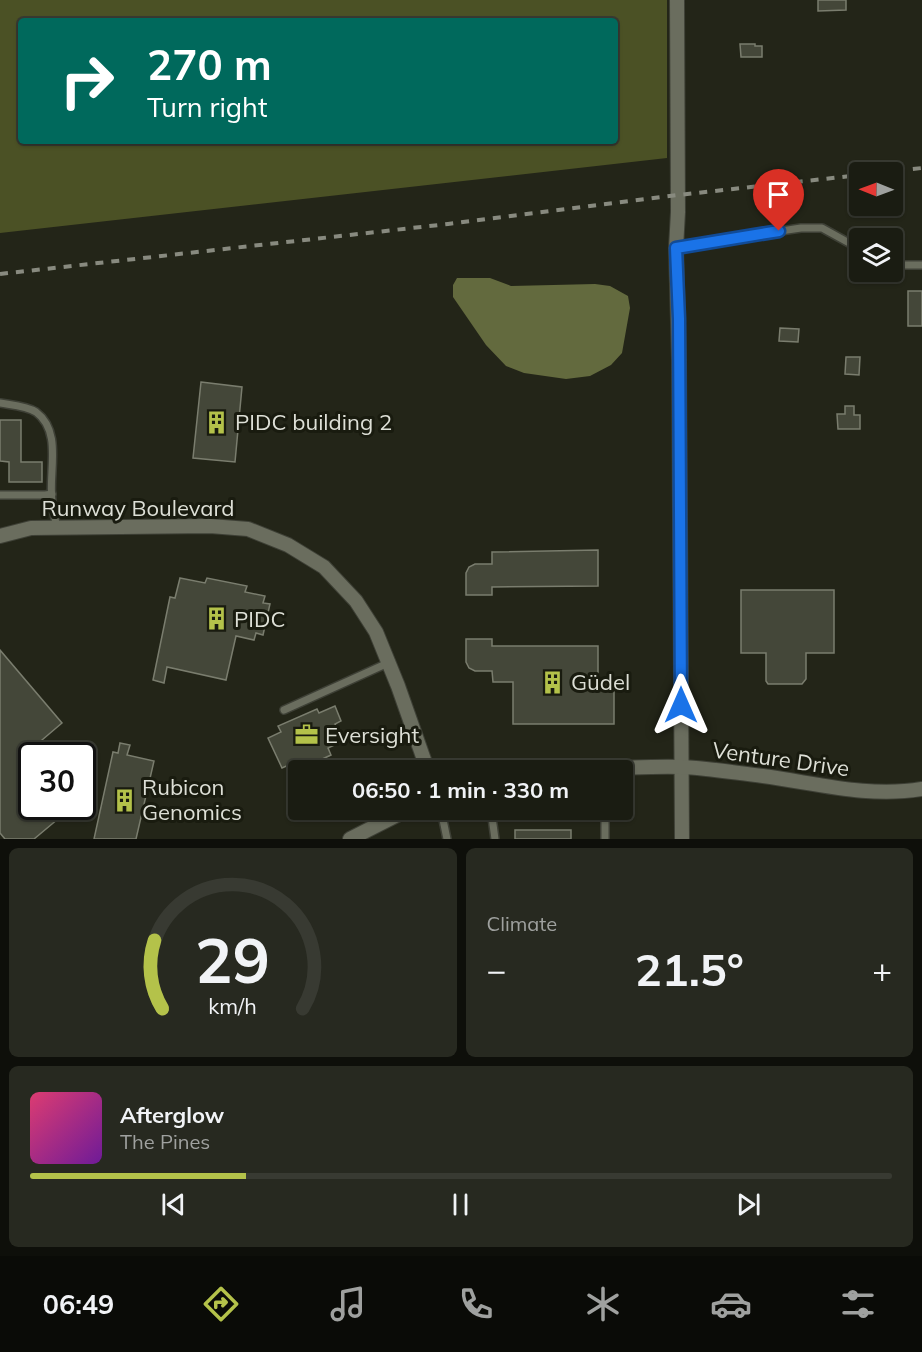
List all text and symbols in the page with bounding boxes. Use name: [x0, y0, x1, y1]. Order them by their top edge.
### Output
text: 270 m: [147, 38, 272, 91]
icon: right: [48, 42, 126, 120]
text: Turn right: [147, 90, 267, 124]
north arrow: [849, 162, 903, 216]
map controls: [849, 162, 903, 282]
pin: [753, 169, 804, 231]
icon: arrive: [762, 178, 795, 211]
button: layers: [849, 228, 903, 282]
place label: PIDC building 2: [235, 408, 392, 436]
building icon: PIDC building 2: [204, 409, 230, 435]
street label: Runway Boulevard: [41, 494, 235, 522]
place label: PIDC: [234, 605, 286, 633]
building icon: PIDC: [203, 606, 229, 632]
place label: Güdel: [571, 668, 630, 696]
building icon: Güdel: [540, 669, 566, 695]
position arrow: [649, 673, 713, 737]
place label: Eversight: [325, 721, 419, 749]
office icon: Eversight: [294, 722, 320, 748]
street label: Venture Drive: [711, 736, 851, 782]
speed limit sign: 30: [18, 742, 96, 820]
place label: Rubicon Genomics: [142, 773, 242, 826]
text: 06:50 · 1 min · 330 m: [352, 776, 569, 804]
building icon: Rubicon Genomics: [111, 787, 137, 813]
text: Climate: [487, 911, 557, 936]
text: 29: [195, 920, 270, 999]
text: 21.5°: [635, 941, 744, 997]
text: −: [487, 949, 506, 990]
text: +: [872, 949, 892, 990]
text: km/h: [208, 993, 257, 1020]
text: Afterglow: [120, 1101, 224, 1129]
text: The Pines: [120, 1129, 210, 1154]
icon: previous: [157, 1188, 190, 1221]
icon: pause: [444, 1188, 477, 1221]
icon: next: [732, 1188, 765, 1221]
icon: directions: [200, 1283, 242, 1325]
icon: music: [327, 1283, 369, 1325]
icon: phone: [455, 1283, 497, 1325]
icon: climate: [582, 1283, 624, 1325]
icon: car: [710, 1283, 752, 1325]
icon: filters: [837, 1283, 879, 1325]
text: 06:49: [43, 1287, 114, 1321]

